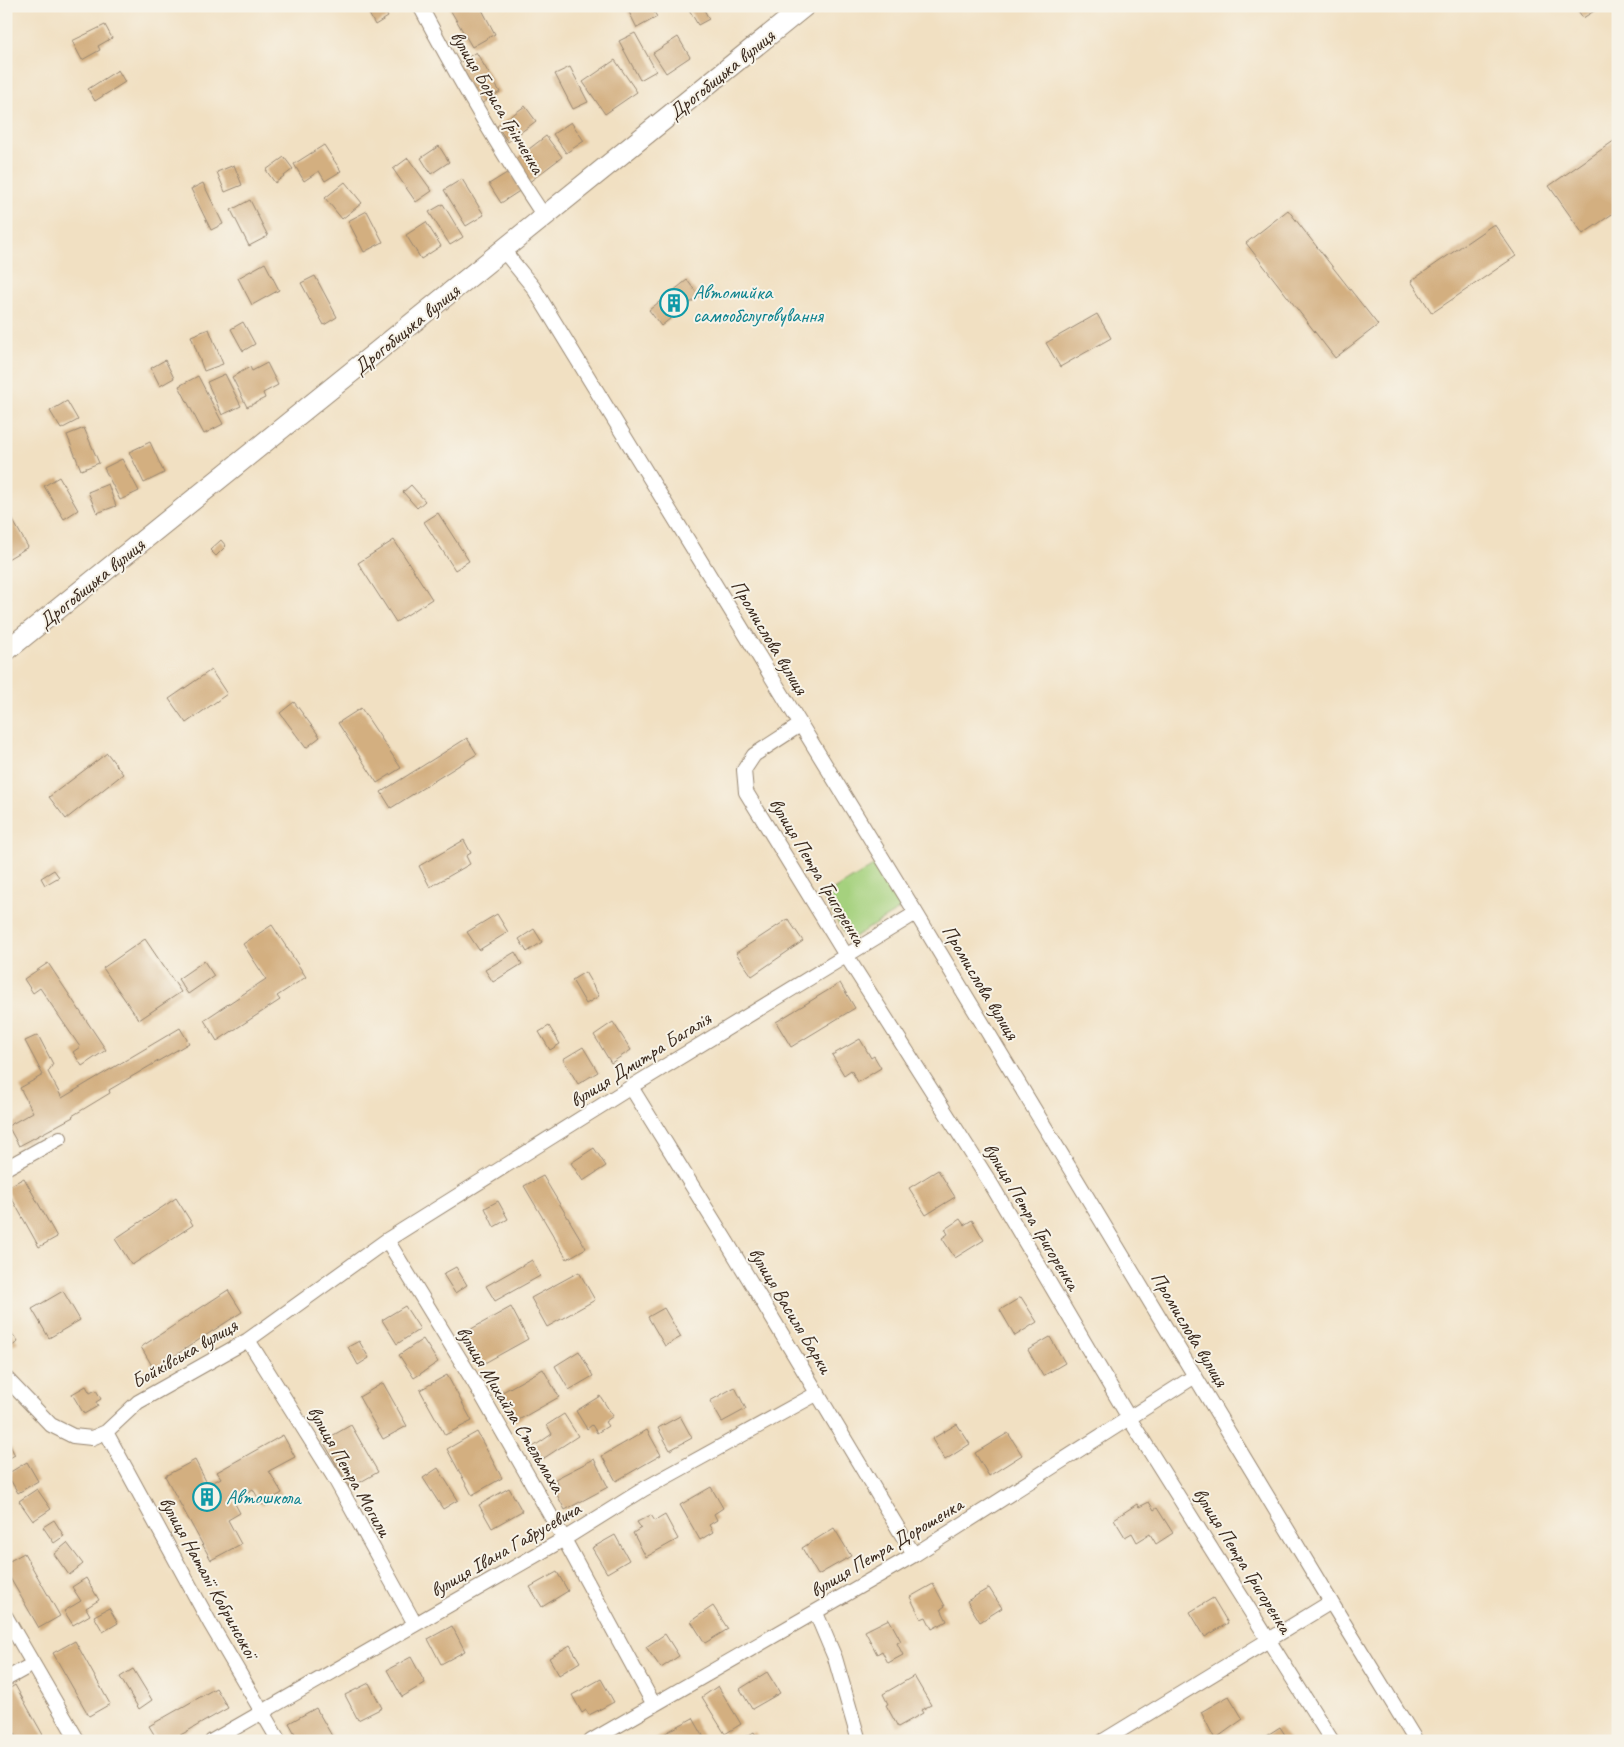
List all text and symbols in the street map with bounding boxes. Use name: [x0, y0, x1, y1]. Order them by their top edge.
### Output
street label: Дрогобицька вулиця: [663, 23, 780, 125]
street label: вулиця Бориса Грінченка: [445, 26, 551, 180]
street label: Дрогобицька вулиця: [348, 278, 465, 380]
place label: Автомийка самообслуговування: [693, 280, 824, 328]
building icon: Автомийка самообслуговування: [659, 288, 689, 318]
street label: Дрогобицька вулиця: [33, 532, 150, 634]
street label: Промислова вулиця: [725, 575, 814, 700]
street label: вулиця Петра Григоренка: [764, 793, 872, 951]
street label: Промислова вулиця: [936, 920, 1025, 1045]
street label: вулиця Дмитра Багалія: [565, 1006, 716, 1113]
street label: вулиця Петра Григоренка: [978, 1138, 1086, 1296]
street label: вулиця Василя Барки: [743, 1243, 839, 1379]
street label: Промислова вулиця: [1145, 1267, 1234, 1392]
street label: Бойківська вулиця: [127, 1313, 242, 1394]
street label: вулиця Михайла Стельмаха: [451, 1321, 571, 1498]
street label: вулиця Петра Могили: [302, 1401, 398, 1542]
building icon: Автошкола: [192, 1482, 222, 1512]
street label: вулиця Петра Григоренка: [1188, 1483, 1299, 1639]
place label: Автошкола: [226, 1485, 302, 1510]
street label: вулиця Петра Дорошенка: [805, 1491, 969, 1603]
street label: вулиця Наталії Кобринської: [154, 1492, 265, 1666]
street label: вулиця Івана Габрусевича: [425, 1496, 586, 1603]

